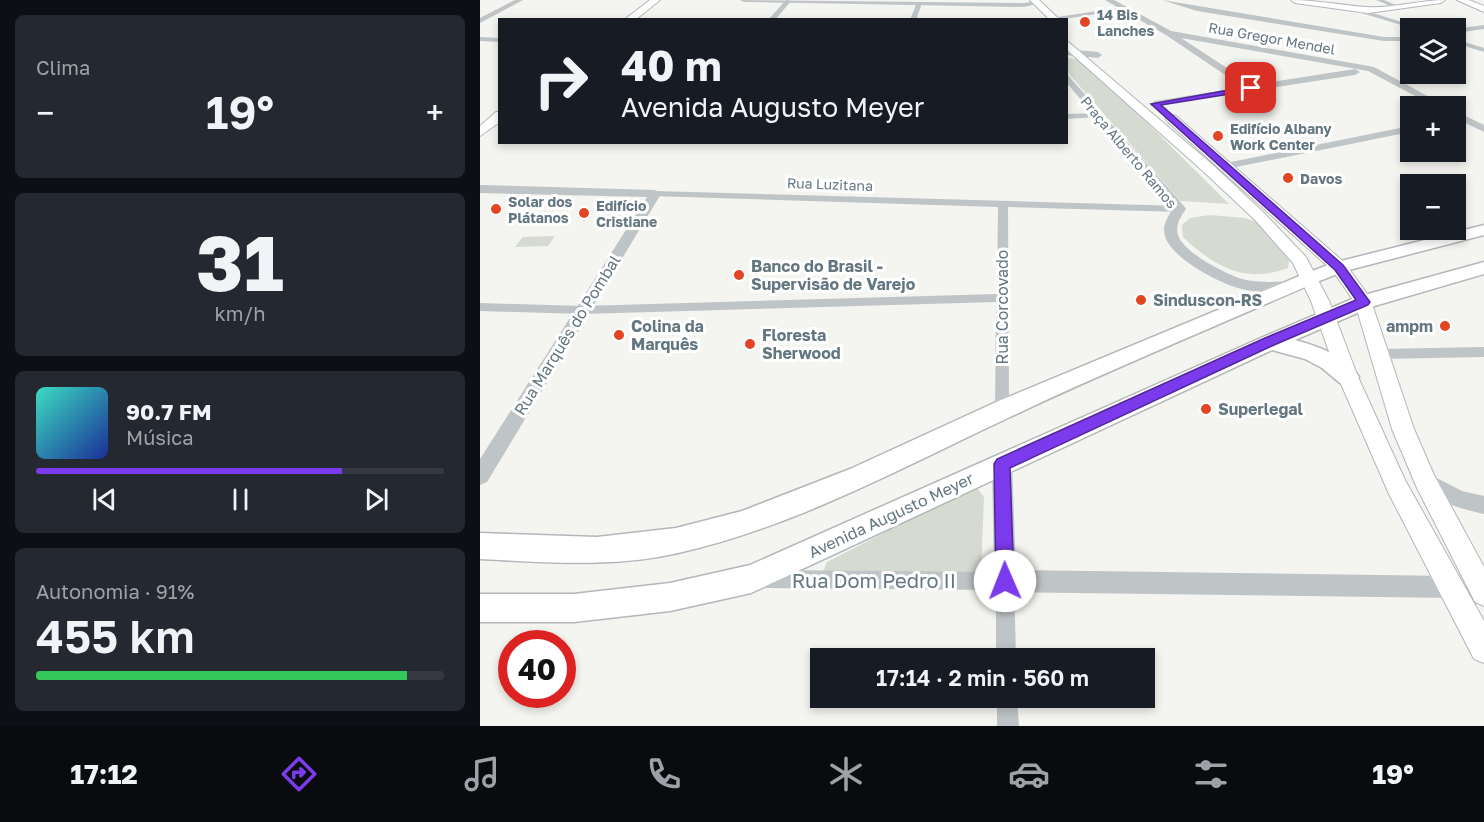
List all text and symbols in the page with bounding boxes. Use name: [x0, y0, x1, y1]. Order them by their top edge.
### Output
place label: 14 Bis Lanches: [1097, 6, 1154, 39]
marker: 14 Bis Lanches: [1078, 15, 1092, 29]
street label: Rua Gregor Mendel: [1207, 18, 1337, 58]
map controls: [1400, 18, 1466, 240]
button: layers: [1400, 18, 1466, 84]
text: 40 m: [621, 40, 722, 90]
icon: right: [522, 42, 600, 120]
text: Clima: [36, 55, 90, 79]
pin: [1225, 62, 1276, 113]
icon: arrive: [1234, 71, 1267, 104]
text: 19°: [206, 85, 274, 139]
text: Avenida Augusto Meyer: [621, 91, 924, 123]
text: −: [36, 93, 54, 132]
text: +: [426, 93, 444, 132]
street label: Praça Alberto Ramos: [1077, 93, 1181, 211]
button: +: [1400, 96, 1466, 162]
place label: Edifício Albany Work Center: [1230, 120, 1332, 153]
marker: Edifício Albany Work Center: [1211, 129, 1225, 143]
place label: Davos: [1300, 170, 1342, 187]
marker: Davos: [1281, 171, 1295, 185]
street label: Rua Luzitana: [787, 174, 873, 194]
button: −: [1400, 174, 1466, 240]
place label: Solar dos Plátanos: [508, 193, 573, 226]
place label: Edifício Cristiane: [596, 197, 657, 230]
marker: Solar dos Plátanos: [489, 202, 503, 216]
marker: Edifício Cristiane: [577, 206, 591, 220]
text: 31: [196, 215, 284, 308]
street label: Rua Corcovado: [992, 250, 1012, 364]
street label: Rua Marquês do Pombal: [510, 251, 624, 419]
place label: Banco do Brasil - Supervisão de Varejo: [751, 256, 916, 294]
marker: Banco do Brasil - Supervisão de Varejo: [732, 268, 746, 282]
place label: Sinduscon-RS: [1153, 290, 1263, 310]
marker: Sinduscon-RS: [1134, 293, 1148, 307]
text: km/h: [215, 301, 265, 325]
place label: Colina da Marquês: [631, 316, 704, 354]
place label: ampm: [1386, 316, 1433, 336]
marker: ampm: [1438, 319, 1452, 333]
place label: Floresta Sherwood: [762, 325, 841, 363]
marker: Colina da Marquês: [612, 328, 626, 342]
marker: Floresta Sherwood: [743, 337, 757, 351]
text: 90.7 FM: [126, 398, 211, 425]
place label: Superlegal: [1218, 399, 1304, 419]
marker: Superlegal: [1199, 402, 1213, 416]
text: Música: [126, 425, 193, 449]
street label: Avenida Augusto Meyer: [805, 468, 977, 562]
icon: previous: [88, 483, 121, 516]
icon: pause: [224, 483, 257, 516]
icon: next: [360, 483, 393, 516]
position arrow: [973, 549, 1037, 613]
street label: Rua Dom Pedro II: [792, 568, 956, 592]
text: Autonomia · 91%: [36, 579, 194, 603]
text: 455 km: [36, 609, 195, 663]
speed limit sign: 40: [498, 630, 576, 708]
text: 17:14 · 2 min · 560 m: [876, 664, 1089, 691]
icon: directions: [278, 753, 320, 795]
icon: music: [461, 753, 503, 795]
icon: phone: [643, 753, 685, 795]
icon: climate: [825, 753, 867, 795]
icon: car: [1008, 753, 1050, 795]
icon: filters: [1190, 753, 1232, 795]
text: 17:12: [70, 758, 138, 790]
text: 19°: [1372, 758, 1414, 790]

